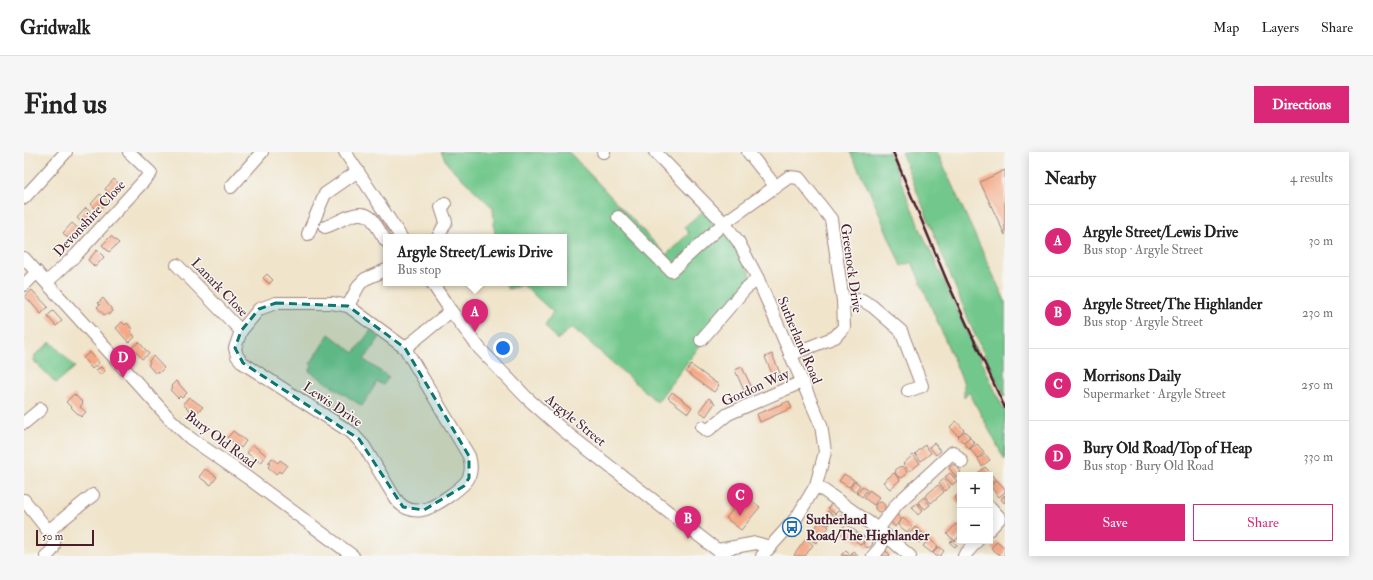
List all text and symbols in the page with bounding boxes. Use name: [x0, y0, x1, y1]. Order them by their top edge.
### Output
text: Gridwalk: [20, 16, 91, 40]
text: Map: [1213, 19, 1239, 36]
text: Layers: [1261, 19, 1299, 36]
text: Share: [1321, 19, 1353, 36]
button: Directions: [1254, 86, 1349, 123]
text: Find us: [24, 87, 107, 122]
text: Nearby: [1045, 168, 1096, 189]
text: 4 results: [1290, 170, 1333, 186]
street label: Devonshire Close: [50, 177, 129, 260]
street label: Greenock Drive: [837, 222, 866, 314]
text: Argyle Street/Lewis Drive: [1083, 223, 1238, 242]
text: A: [1054, 233, 1062, 249]
text: 30 m: [1309, 233, 1333, 249]
popup: [383, 234, 567, 286]
text: Bus stop · Argyle Street: [1083, 242, 1203, 258]
text: Argyle Street/Lewis Drive: [397, 243, 553, 262]
street label: Lanark Close: [188, 255, 252, 320]
text: Bus stop: [397, 262, 441, 278]
street label: Sutherland Road: [773, 294, 826, 387]
text: Argyle Street/The Highlander: [1083, 295, 1262, 314]
pin: A: [462, 299, 488, 332]
text: B: [1054, 305, 1062, 321]
text: 230 m: [1302, 305, 1333, 321]
text: Bus stop · Argyle Street: [1083, 314, 1203, 330]
your location: [493, 338, 513, 358]
pin: D: [110, 345, 136, 378]
street label: Gordon Way: [719, 365, 793, 411]
text: Morrisons Daily: [1083, 367, 1181, 386]
text: C: [1053, 377, 1063, 393]
text: 250 m: [1301, 377, 1333, 393]
street label: Lewis Drive: [300, 378, 366, 431]
text: Supermarket · Argyle Street: [1083, 386, 1226, 402]
street label: Argyle Street: [540, 390, 610, 451]
street label: Bury Old Road: [181, 407, 260, 473]
text: Bury Old Road/Top of Heap: [1083, 439, 1252, 458]
text: D: [1053, 449, 1063, 465]
text: 330 m: [1304, 449, 1333, 465]
text: Bus stop · Bury Old Road: [1083, 458, 1214, 474]
map controls: [957, 472, 993, 544]
button: +: [957, 472, 993, 508]
pin: C: [727, 483, 753, 516]
button: Save: [1045, 504, 1185, 541]
button: Share: [1193, 504, 1333, 541]
pin: B: [675, 506, 701, 539]
button: −: [957, 508, 993, 544]
place label: Sutherland Road/The Highlander: [806, 511, 930, 545]
bus stop icon: Sutherland Road/The Highlander: [781, 516, 803, 538]
scale bar: [36, 528, 94, 547]
text: 50 m: [42, 530, 63, 543]

